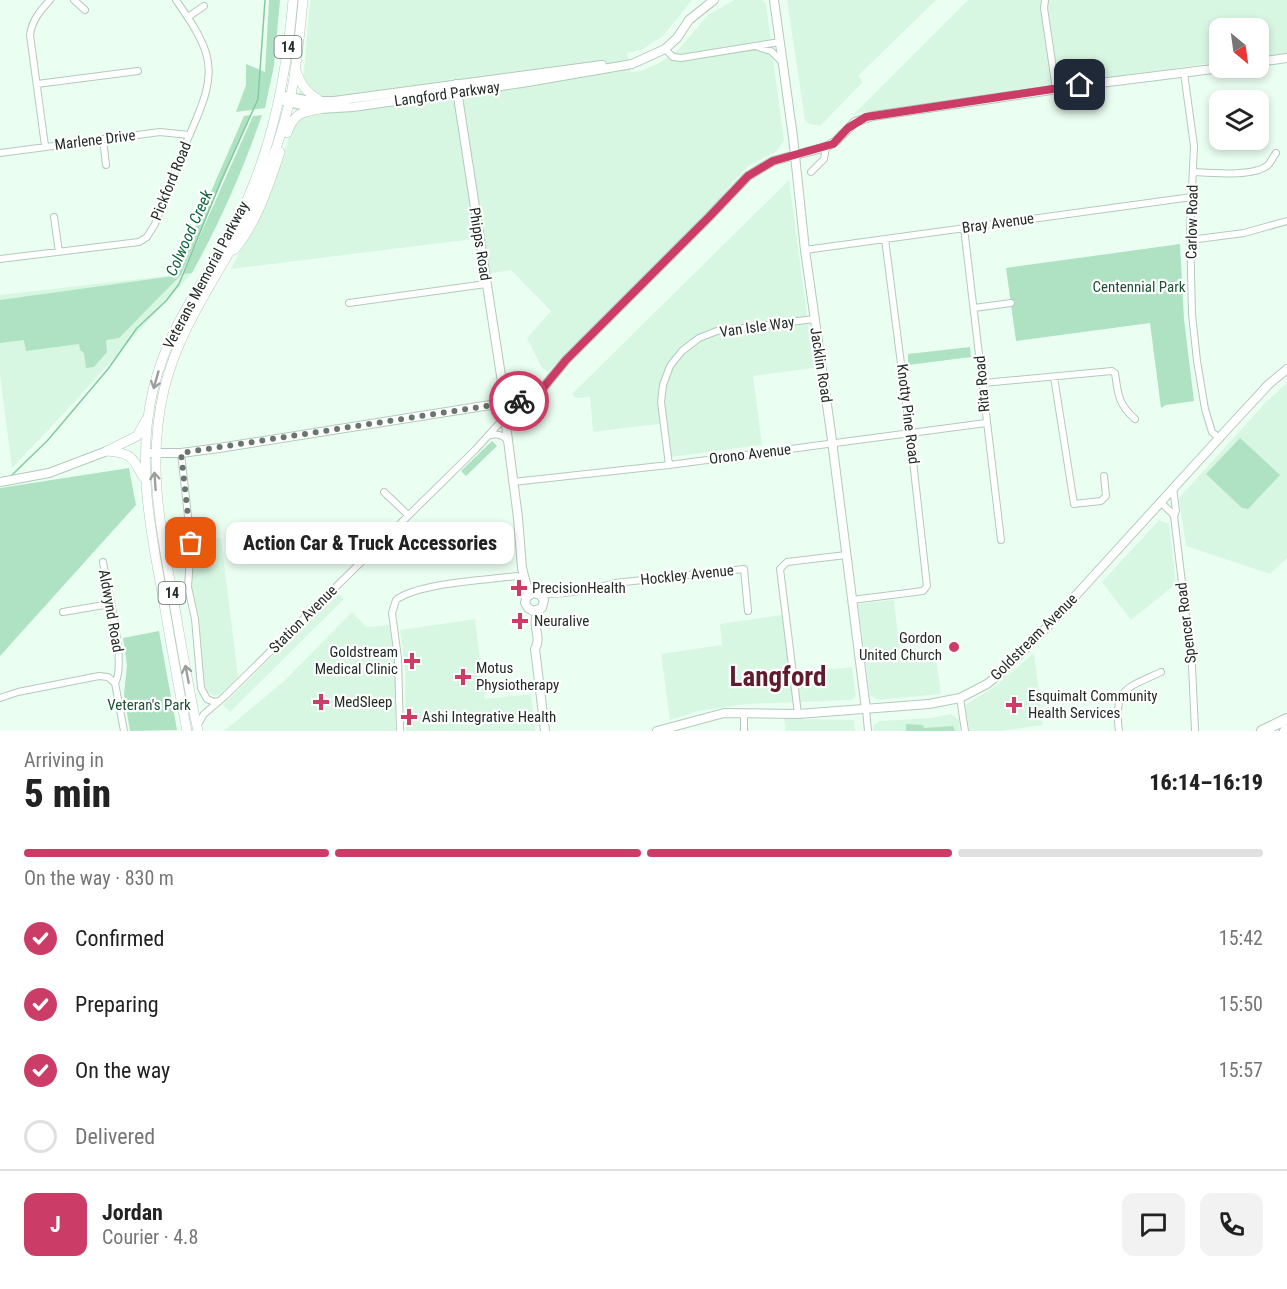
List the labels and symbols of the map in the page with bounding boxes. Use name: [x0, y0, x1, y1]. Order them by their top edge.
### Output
north arrow: [1209, 18, 1269, 78]
road number: 14: [274, 36, 302, 58]
pin: [1054, 59, 1105, 110]
street label: Langford Parkway: [393, 78, 501, 110]
street label: Marlene Drive: [54, 126, 136, 154]
street label: Pickford Road: [147, 139, 195, 223]
street label: Carlow Road: [1182, 185, 1202, 259]
water label: Colwood Creek: [162, 186, 217, 279]
street label: Veterans Memorial Parkway: [159, 198, 253, 352]
street label: Phipps Road: [465, 206, 495, 282]
street label: Bray Avenue: [961, 209, 1035, 237]
park label: Centennial Park: [1092, 278, 1186, 296]
street label: Van Isle Way: [719, 313, 795, 341]
street label: Jacklin Road: [806, 326, 836, 404]
street label: Rita Road: [971, 355, 993, 413]
street label: Knotty Pine Road: [893, 363, 923, 465]
one-way arrow: [150, 370, 161, 389]
courier: [489, 371, 549, 431]
street label: Orono Avenue: [708, 440, 792, 468]
one-way arrow: [150, 472, 161, 492]
pin: [165, 517, 216, 568]
callout: Action Car & Truck Accessories: [227, 522, 515, 564]
street label: Hockley Avenue: [639, 561, 735, 589]
street label: Aldwynd Road: [95, 568, 127, 654]
marker: PrecisionHealth: [510, 579, 528, 597]
place label: PrecisionHealth: [532, 579, 626, 597]
street label: Station Avenue: [265, 581, 341, 657]
street label: Spencer Road: [1172, 581, 1200, 665]
road number: 14: [158, 582, 186, 604]
street label: Goldstream Avenue: [987, 590, 1081, 684]
marker: Neuralive: [511, 612, 529, 630]
place label: Neuralive: [534, 612, 589, 630]
place label: Gordon United Church: [859, 629, 942, 664]
marker: Gordon United Church: [947, 640, 961, 654]
place label: Goldstream Medical Clinic: [315, 643, 398, 678]
marker: Goldstream Medical Clinic: [403, 652, 421, 670]
place label: Motus Physiotherapy: [476, 659, 559, 694]
district label: Langford: [730, 661, 826, 693]
one-way arrow: [181, 664, 192, 684]
marker: Motus Physiotherapy: [454, 668, 472, 686]
place label: Esquimalt Community Health Services: [1028, 687, 1158, 722]
marker: MedSleep: [312, 693, 330, 711]
place label: MedSleep: [334, 693, 392, 711]
park label: Veteran's Park: [107, 696, 191, 714]
marker: Esquimalt Community Health Services: [1005, 696, 1023, 714]
marker: Ashi Integrative Health: [400, 708, 418, 726]
place label: Ashi Integrative Health: [422, 708, 556, 726]

